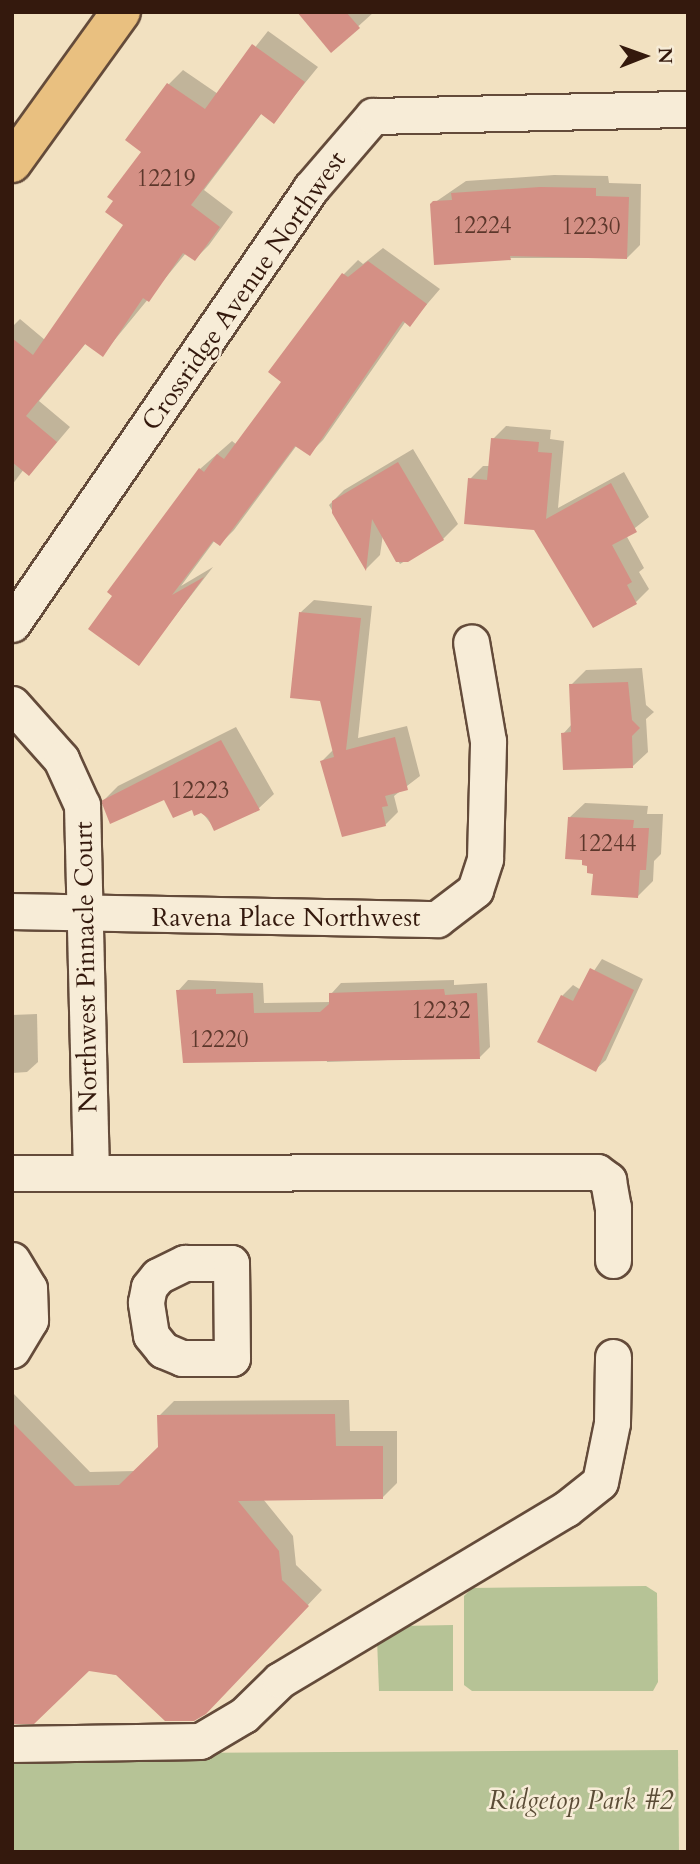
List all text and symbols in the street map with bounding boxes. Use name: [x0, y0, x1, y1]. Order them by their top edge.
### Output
north arrow: [609, 21, 679, 91]
text: N: [652, 47, 678, 64]
street label: Crossridge Avenue Northwest: [135, 145, 353, 437]
house number: 12219: [137, 165, 195, 193]
house number: 12224: [453, 212, 511, 240]
house number: 12230: [562, 213, 620, 241]
house number: 12223: [171, 777, 229, 805]
street label: Northwest Pinnacle Court: [68, 821, 104, 1113]
house number: 12244: [578, 830, 636, 858]
street label: Ravena Place Northwest: [152, 902, 420, 934]
house number: 12232: [412, 997, 470, 1025]
house number: 12220: [190, 1026, 248, 1054]
park label: Ridgetop Park #2: [489, 1785, 673, 1817]

